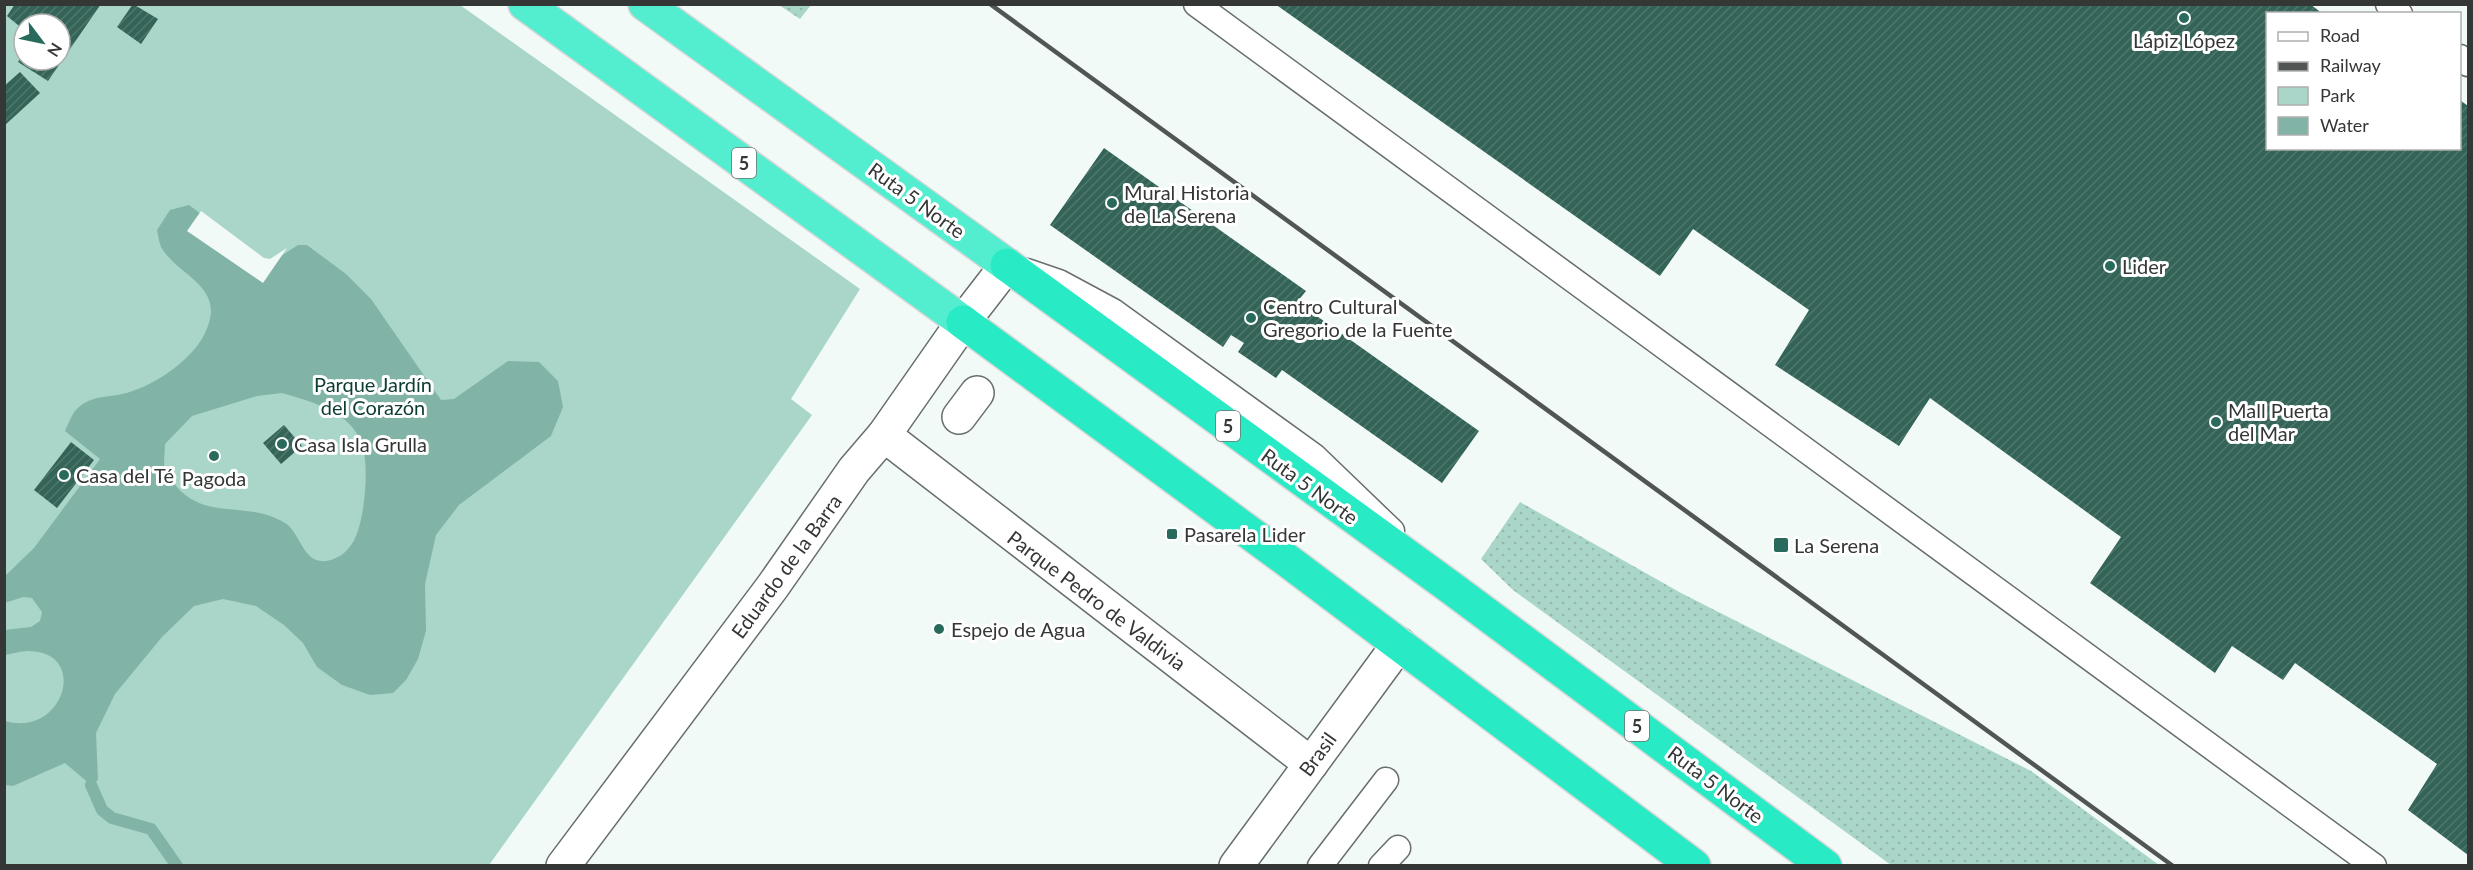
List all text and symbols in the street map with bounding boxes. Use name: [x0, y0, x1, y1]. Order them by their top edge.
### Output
marker: Lápiz López: [2177, 11, 2191, 25]
north arrow: [12, 12, 72, 72]
legend: [2266, 12, 2461, 150]
text: Road: [2320, 24, 2360, 46]
place label: Lápiz López: [2133, 28, 2235, 52]
text: N: [44, 40, 66, 60]
text: Railway: [2320, 54, 2381, 76]
text: Park: [2320, 84, 2356, 106]
text: Water: [2320, 114, 2369, 136]
road number: 5: [732, 148, 756, 178]
street label: Ruta 5 Norte: [864, 157, 970, 243]
place label: Mural Historia de La Serena: [1124, 180, 1250, 227]
marker: Mural Historia de La Serena: [1105, 196, 1119, 210]
place label: Lider: [2122, 254, 2167, 278]
marker: Lider: [2103, 259, 2117, 273]
place label: Centro Cultural Gregorio de la Fuente: [1263, 294, 1453, 341]
marker: Centro Cultural Gregorio de la Fuente: [1244, 311, 1258, 325]
park label: Parque Jardín del Corazón: [314, 372, 432, 419]
place label: Mall Puerta del Mar: [2228, 398, 2329, 445]
road number: 5: [1216, 411, 1240, 441]
marker: Mall Puerta del Mar: [2209, 415, 2223, 429]
place label: Casa Isla Grulla: [294, 432, 427, 456]
marker: Casa Isla Grulla: [275, 437, 289, 451]
street label: Ruta 5 Norte: [1257, 443, 1363, 529]
marker: Pagoda: [207, 449, 221, 463]
place label: Casa del Té: [76, 463, 174, 487]
place label: Pagoda: [182, 466, 246, 490]
marker: Casa del Té: [57, 468, 71, 482]
street label: Eduardo de la Barra: [726, 489, 846, 643]
place label: Pasarela Lider: [1184, 522, 1306, 546]
street label: Parque Pedro de Valdivia: [1003, 525, 1191, 675]
marker: Pasarela Lider: [1165, 527, 1179, 541]
place label: La Serena: [1794, 533, 1879, 557]
marker: La Serena: [1772, 536, 1790, 554]
place label: Espejo de Agua: [951, 617, 1085, 641]
marker: Espejo de Agua: [932, 622, 946, 636]
road number: 5: [1625, 711, 1649, 741]
street label: Brasil: [1293, 728, 1341, 780]
street label: Ruta 5 Norte: [1663, 740, 1769, 828]

